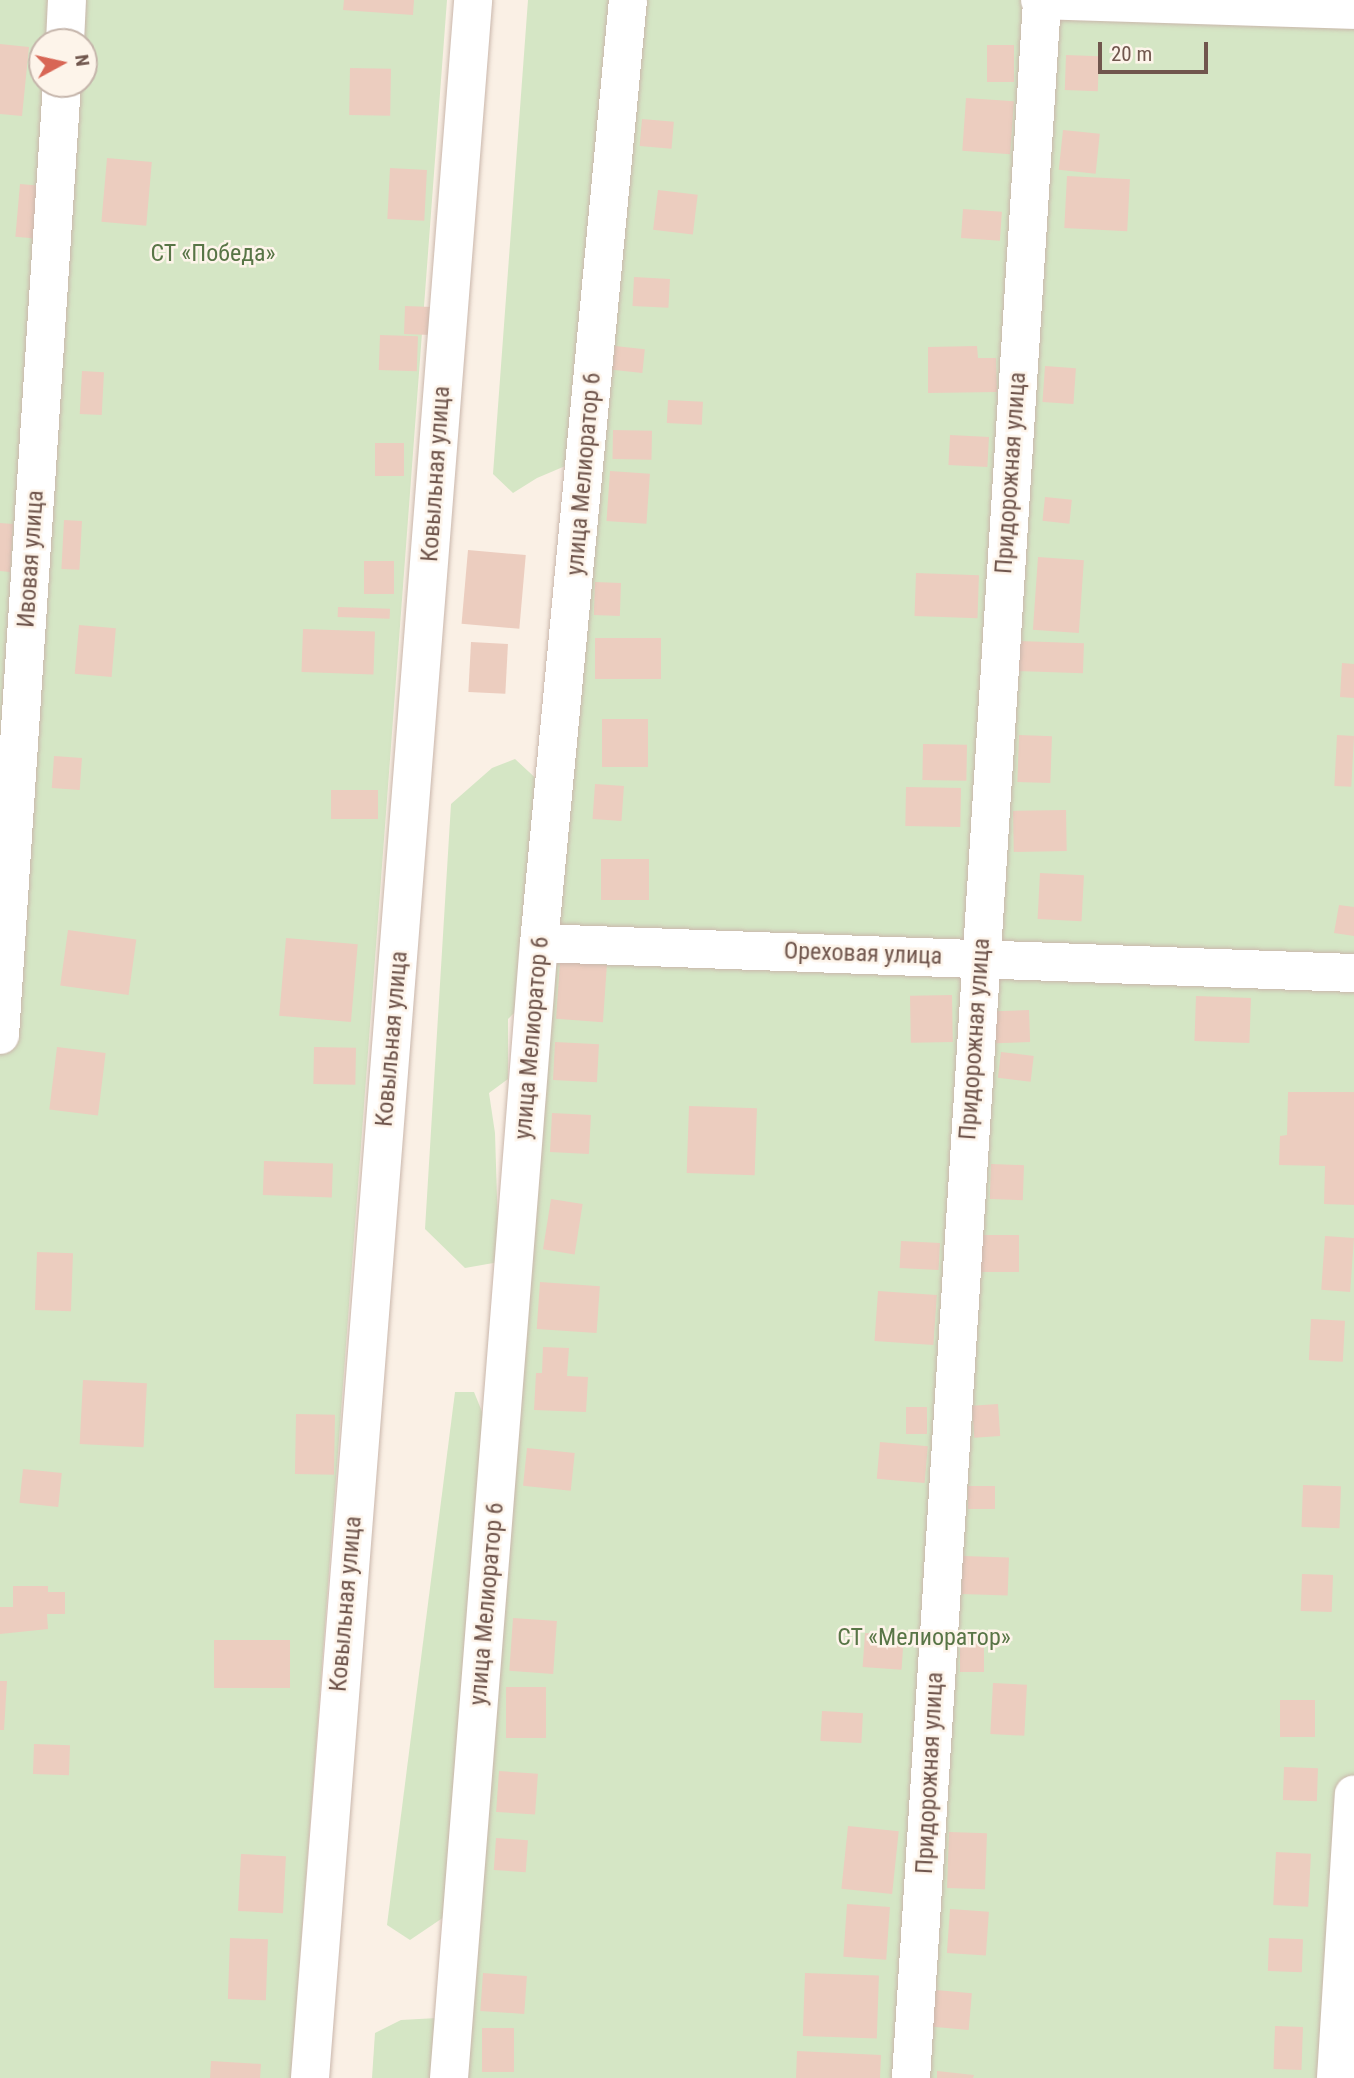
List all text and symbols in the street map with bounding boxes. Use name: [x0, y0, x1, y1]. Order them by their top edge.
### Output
north arrow: [28, 28, 98, 98]
scale bar: [1102, 28, 1212, 72]
text: 20 m: [1111, 42, 1152, 66]
text: N: [70, 53, 95, 68]
park label: СТ «Победа»: [150, 240, 276, 268]
street label: улица Мелиоратор 6: [561, 371, 607, 577]
street label: Придорожная улица: [990, 371, 1032, 575]
street label: Ковыльная улица: [415, 385, 457, 563]
street label: Ивовая улица: [12, 489, 50, 629]
street label: улица Мелиоратор 6: [509, 935, 555, 1141]
street label: Ореховая улица: [783, 937, 943, 971]
street label: Придорожная улица: [954, 937, 996, 1141]
street label: Ковыльная улица: [370, 950, 414, 1128]
street label: улица Мелиоратор 6: [464, 1501, 510, 1707]
street label: Ковыльная улица: [324, 1515, 368, 1693]
park label: СТ «Мелиоратор»: [837, 1624, 1011, 1652]
street label: Придорожная улица: [910, 1671, 950, 1875]

